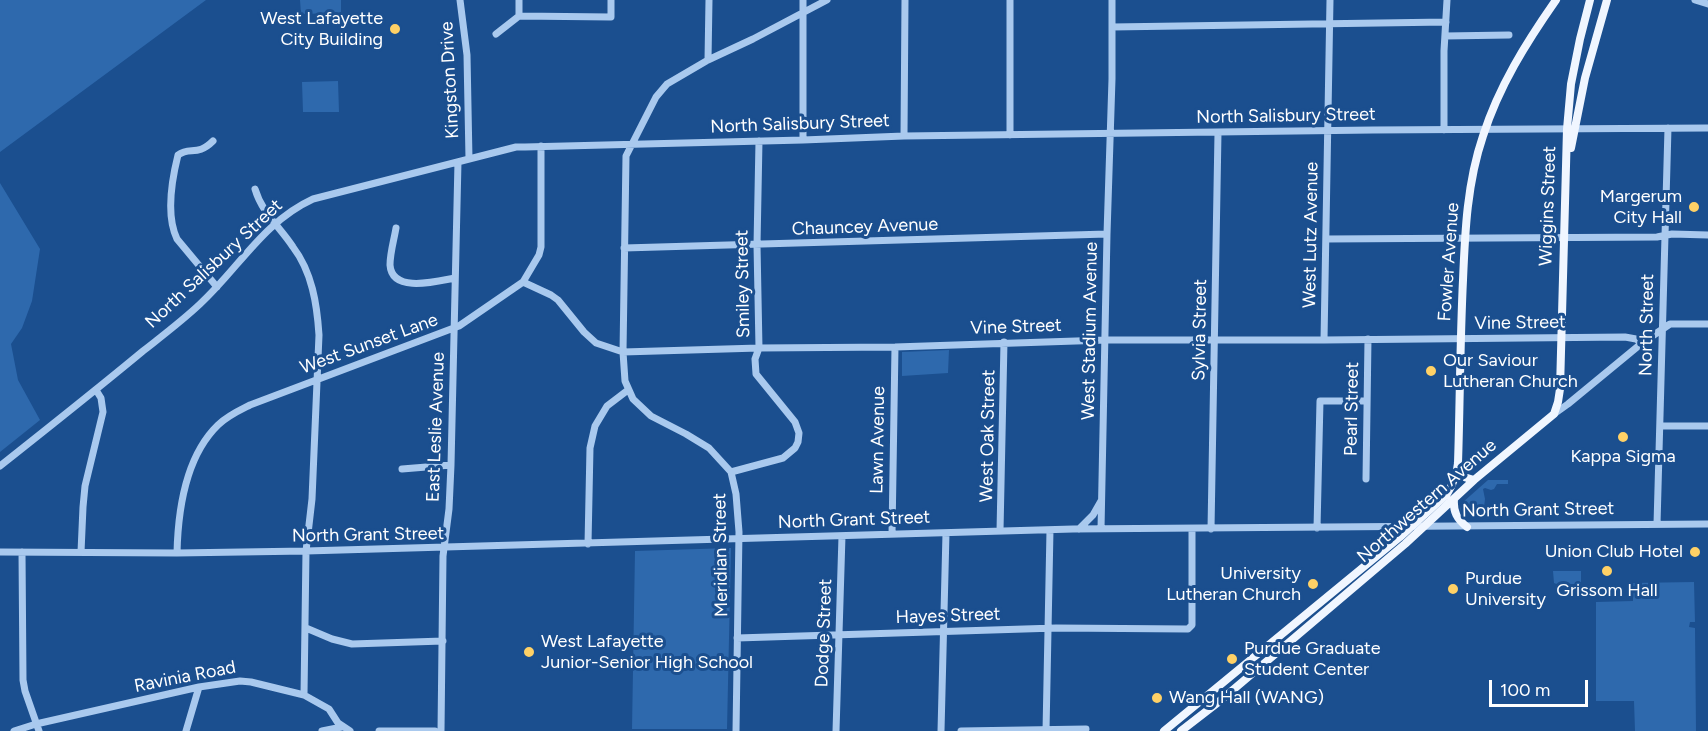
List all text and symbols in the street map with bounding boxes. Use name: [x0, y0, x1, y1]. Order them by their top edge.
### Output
place label: West Lafayette City Building: [260, 8, 383, 50]
street label: Kingston Drive: [436, 21, 464, 139]
marker: West Lafayette City Building: [388, 22, 402, 36]
street label: North Salisbury Street: [1196, 104, 1376, 128]
street label: North Salisbury Street: [710, 110, 890, 138]
street label: Wiggins Street: [1535, 146, 1561, 266]
street label: West Lutz Avenue: [1299, 162, 1323, 308]
place label: Margerum City Hall: [1600, 186, 1682, 228]
street label: North Salisbury Street: [141, 195, 287, 333]
marker: Margerum City Hall: [1687, 200, 1701, 214]
street label: Fowler Avenue: [1434, 202, 1464, 322]
street label: Chauncey Avenue: [791, 214, 939, 240]
street label: Smiley Street: [731, 230, 755, 338]
street label: West Stadium Avenue: [1078, 242, 1102, 420]
street label: North Street: [1635, 274, 1659, 376]
street label: Sylvia Street: [1188, 279, 1212, 381]
street label: West Sunset Lane: [297, 309, 441, 379]
street label: Vine Street: [1474, 311, 1566, 335]
street label: Vine Street: [970, 315, 1062, 339]
place label: Our Saviour Lutheran Church: [1443, 350, 1578, 392]
street label: East Leslie Avenue: [423, 352, 449, 502]
street label: Pearl Street: [1340, 362, 1364, 456]
marker: Our Saviour Lutheran Church: [1424, 364, 1438, 378]
street label: West Oak Street: [976, 369, 1000, 503]
street label: Lawn Avenue: [866, 386, 890, 494]
marker: Kappa Sigma: [1616, 430, 1630, 444]
street label: Northwestern Avenue: [1353, 435, 1501, 567]
place label: Kappa Sigma: [1570, 446, 1676, 468]
street label: Meridian Street: [709, 493, 733, 617]
street label: North Grant Street: [1462, 498, 1614, 522]
street label: North Grant Street: [777, 507, 931, 533]
street label: North Grant Street: [292, 523, 444, 547]
place label: Union Club Hotel: [1545, 541, 1683, 563]
marker: Union Club Hotel: [1688, 545, 1702, 559]
place label: University Lutheran Church: [1166, 563, 1301, 606]
marker: Grissom Hall: [1600, 564, 1614, 578]
place label: Purdue University: [1465, 568, 1546, 610]
marker: University Lutheran Church: [1306, 577, 1320, 591]
street label: Dodge Street: [811, 578, 837, 688]
place label: Grissom Hall: [1556, 580, 1658, 602]
marker: Purdue University: [1446, 582, 1460, 596]
street label: Hayes Street: [895, 603, 1001, 629]
place label: West Lafayette Junior-Senior High School: [541, 631, 753, 674]
place label: Purdue Graduate Student Center: [1244, 638, 1381, 680]
marker: West Lafayette Junior-Senior High School: [522, 645, 536, 659]
marker: Purdue Graduate Student Center: [1225, 652, 1239, 666]
street label: Ravinia Road: [132, 657, 238, 697]
scale bar: [1492, 668, 1591, 706]
text: 100 m: [1500, 679, 1550, 701]
place label: Wang Hall (WANG): [1169, 687, 1324, 709]
marker: Wang Hall (WANG): [1150, 691, 1164, 705]

